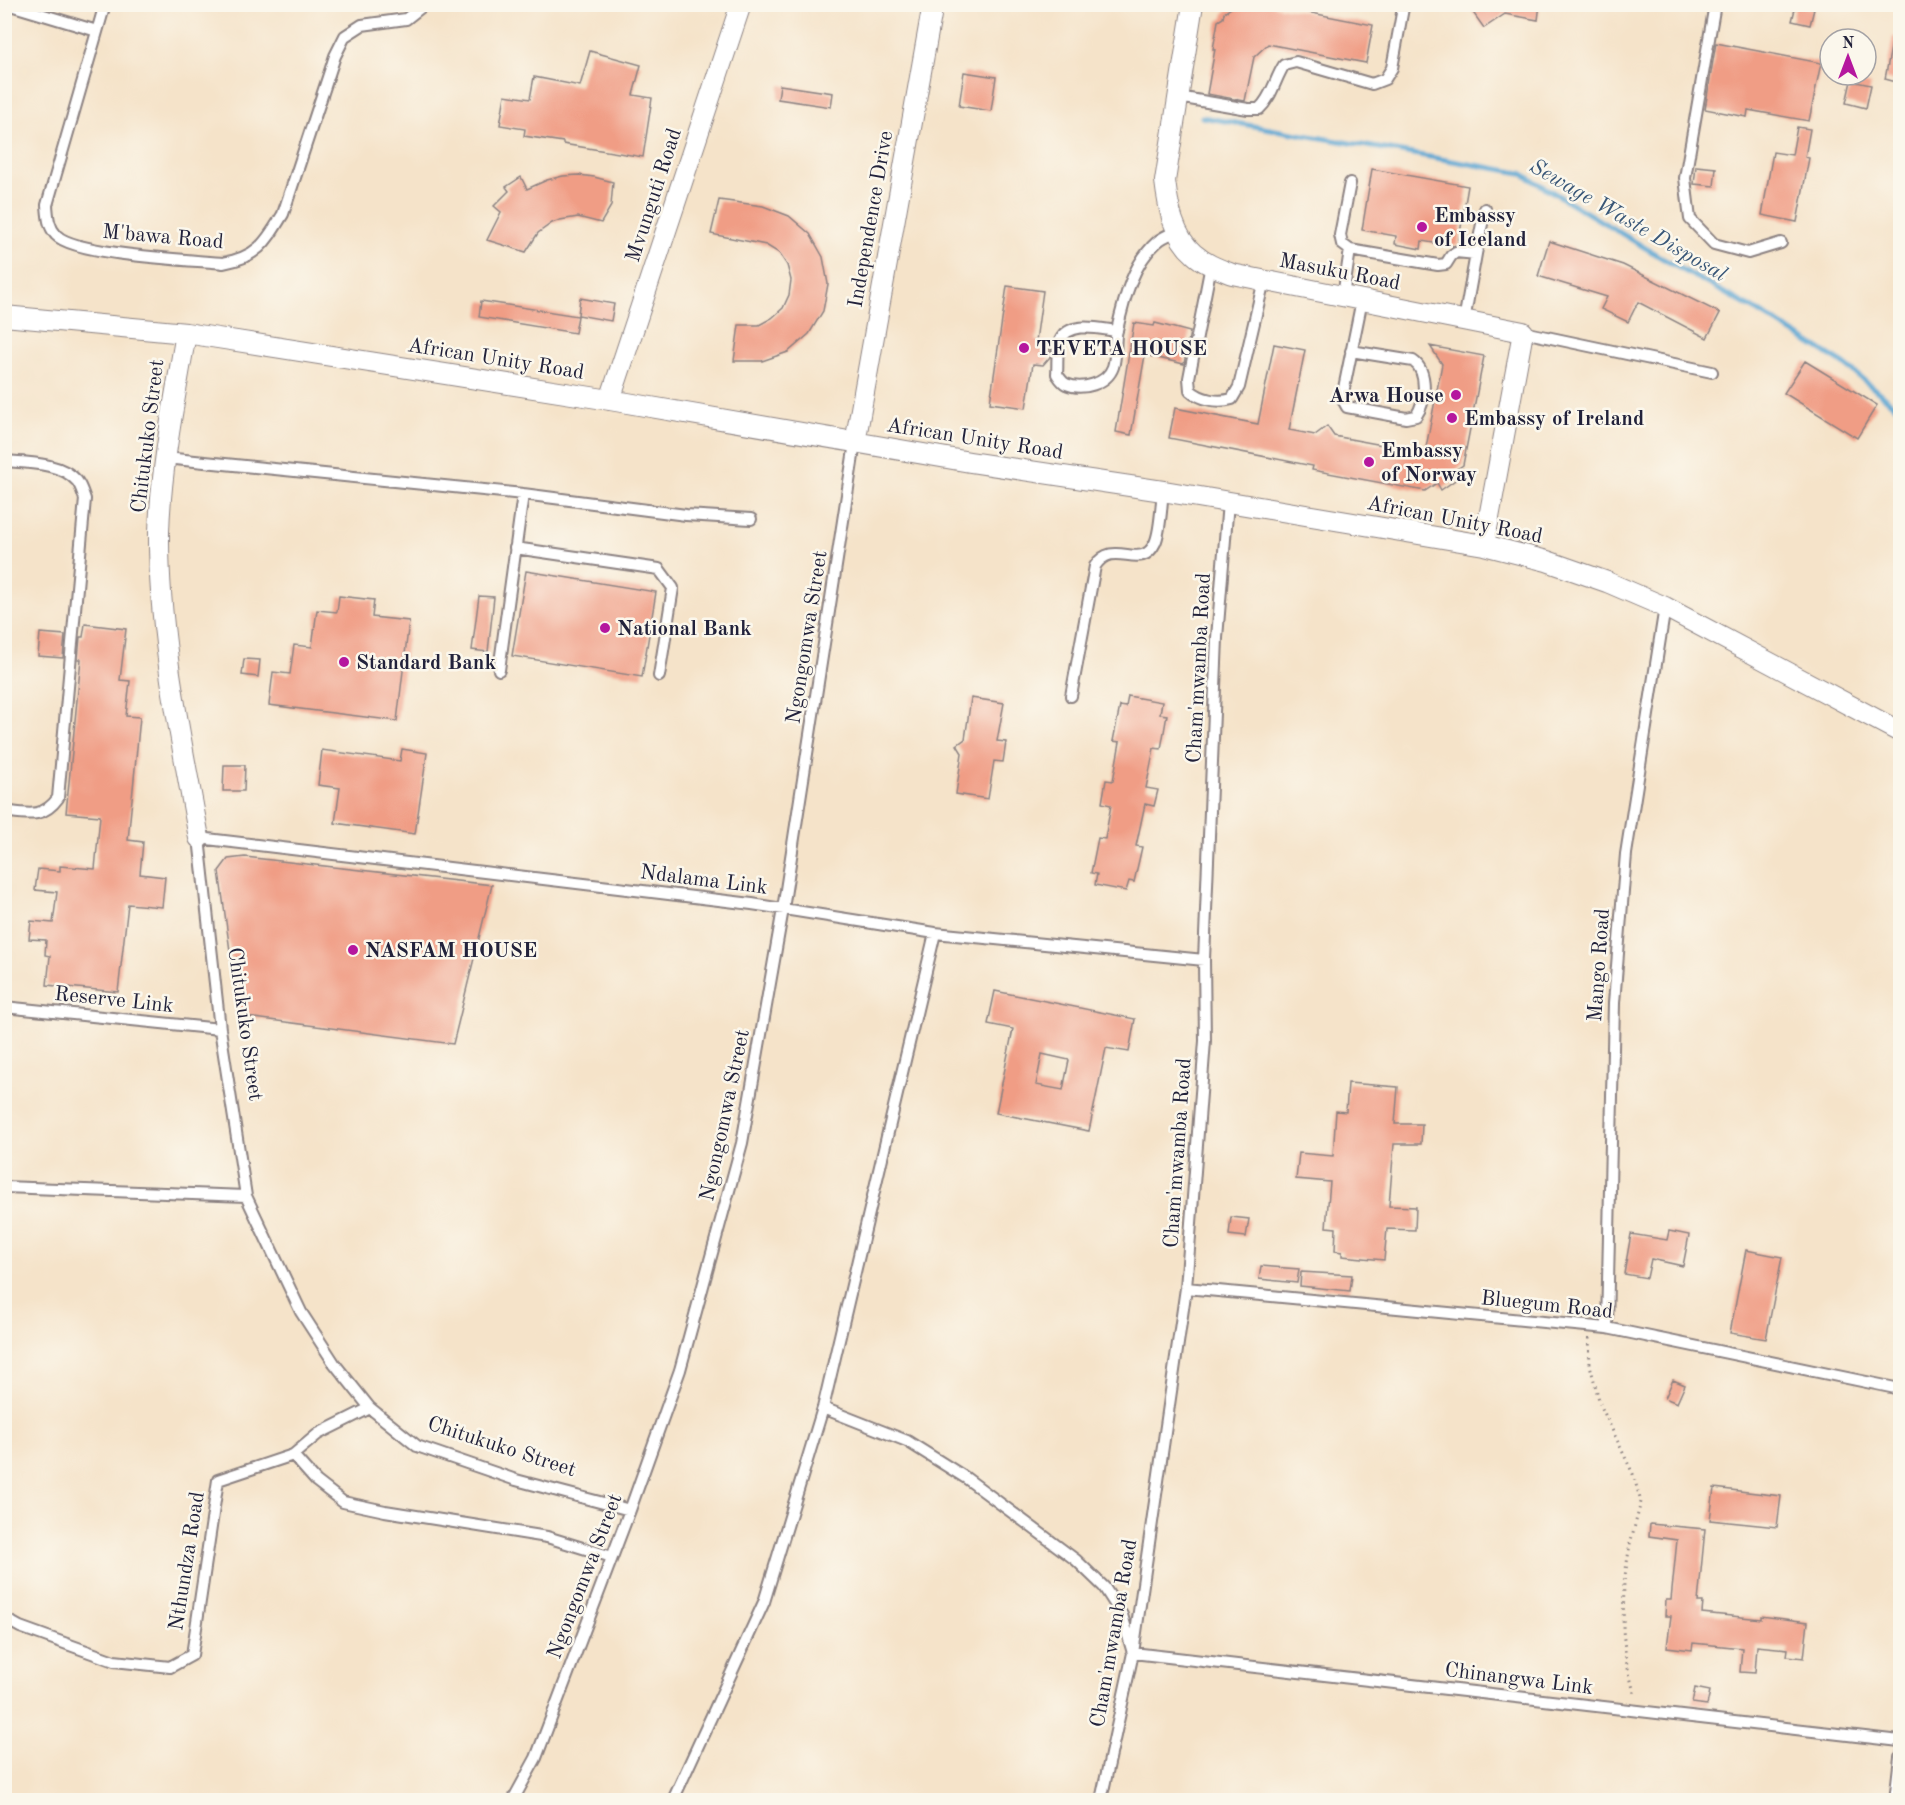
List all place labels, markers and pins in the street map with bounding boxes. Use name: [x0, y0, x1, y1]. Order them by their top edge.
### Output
place label: Embassy of Iceland: [1434, 206, 1527, 251]
marker: Embassy of Iceland: [1415, 220, 1429, 234]
place label: TEVETA HOUSE: [1036, 339, 1207, 360]
marker: TEVETA HOUSE: [1017, 341, 1031, 355]
place label: Arwa House: [1329, 386, 1444, 407]
marker: Arwa House: [1449, 388, 1463, 402]
place label: Embassy of Ireland: [1464, 409, 1644, 430]
marker: Embassy of Ireland: [1445, 411, 1459, 425]
place label: Embassy of Norway: [1381, 441, 1477, 486]
marker: Embassy of Norway: [1362, 455, 1376, 469]
place label: National Bank: [617, 619, 752, 640]
marker: National Bank: [598, 621, 612, 635]
place label: Standard Bank: [356, 653, 497, 674]
marker: Standard Bank: [337, 655, 351, 669]
place label: NASFAM HOUSE: [365, 941, 537, 962]
marker: NASFAM HOUSE: [346, 943, 360, 957]

